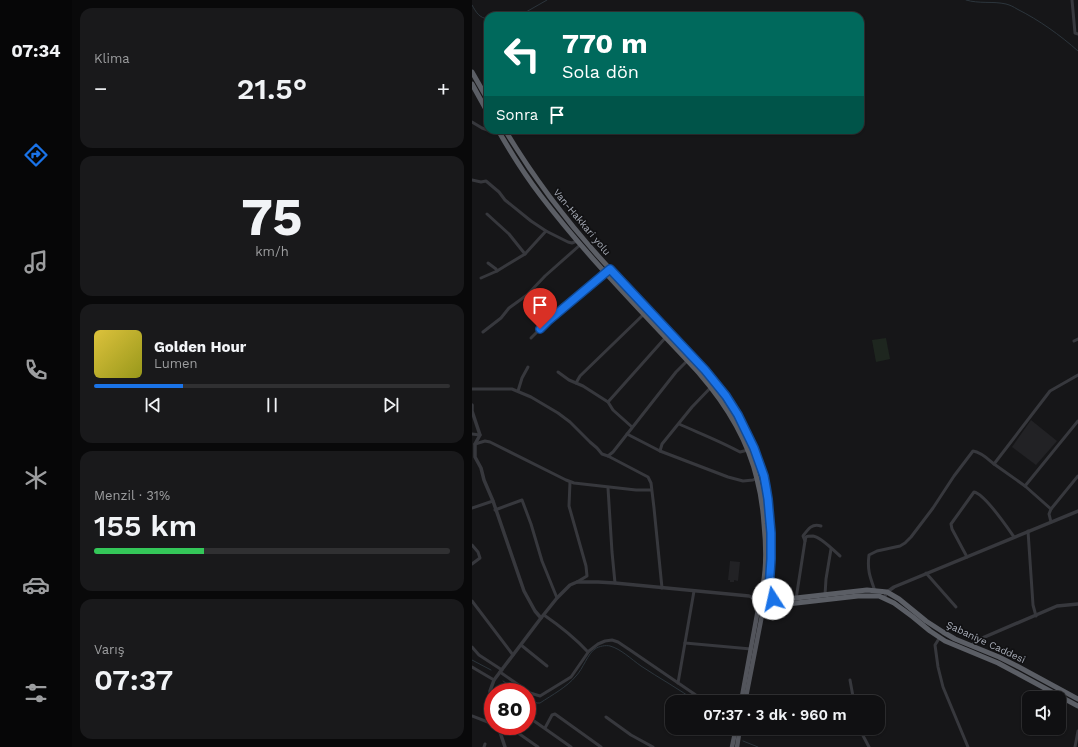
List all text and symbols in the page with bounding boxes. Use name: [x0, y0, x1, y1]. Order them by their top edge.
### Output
text: 770 m: [562, 27, 648, 60]
icon: left: [496, 28, 548, 80]
text: 07:34: [11, 40, 61, 61]
text: Klima: [94, 51, 130, 66]
text: Sola dön: [562, 61, 639, 82]
text: 21.5°: [237, 71, 307, 106]
text: −: [94, 76, 107, 101]
text: +: [437, 76, 450, 101]
icon: arrive: [546, 104, 568, 126]
text: Sonra: [496, 106, 538, 124]
icon: directions: [22, 141, 50, 169]
text: 75: [241, 187, 303, 248]
street label: Van-Hakkari yolu: [551, 187, 613, 257]
text: km/h: [255, 244, 289, 259]
icon: music: [22, 248, 50, 276]
pin: [523, 288, 557, 329]
icon: arrive: [529, 294, 551, 316]
text: Golden Hour: [154, 338, 246, 356]
icon: phone: [22, 356, 50, 384]
text: Lumen: [154, 356, 198, 371]
icon: previous: [142, 394, 164, 416]
icon: pause: [261, 394, 283, 416]
icon: next: [380, 394, 402, 416]
icon: climate: [22, 464, 50, 492]
text: Menzil · 31%: [94, 488, 170, 503]
text: 155 km: [94, 508, 197, 543]
icon: car: [22, 571, 50, 599]
position arrow: [752, 578, 794, 620]
street label: Şabaniye Caddesi: [945, 619, 1027, 665]
text: Varış: [94, 642, 125, 657]
text: 07:37: [94, 662, 173, 697]
icon: filters: [22, 679, 50, 707]
speed limit sign: 80: [484, 683, 536, 735]
map controls: [1022, 691, 1066, 735]
button: sound: [1022, 691, 1066, 735]
text: 07:37 · 3 dk · 960 m: [703, 706, 847, 724]

